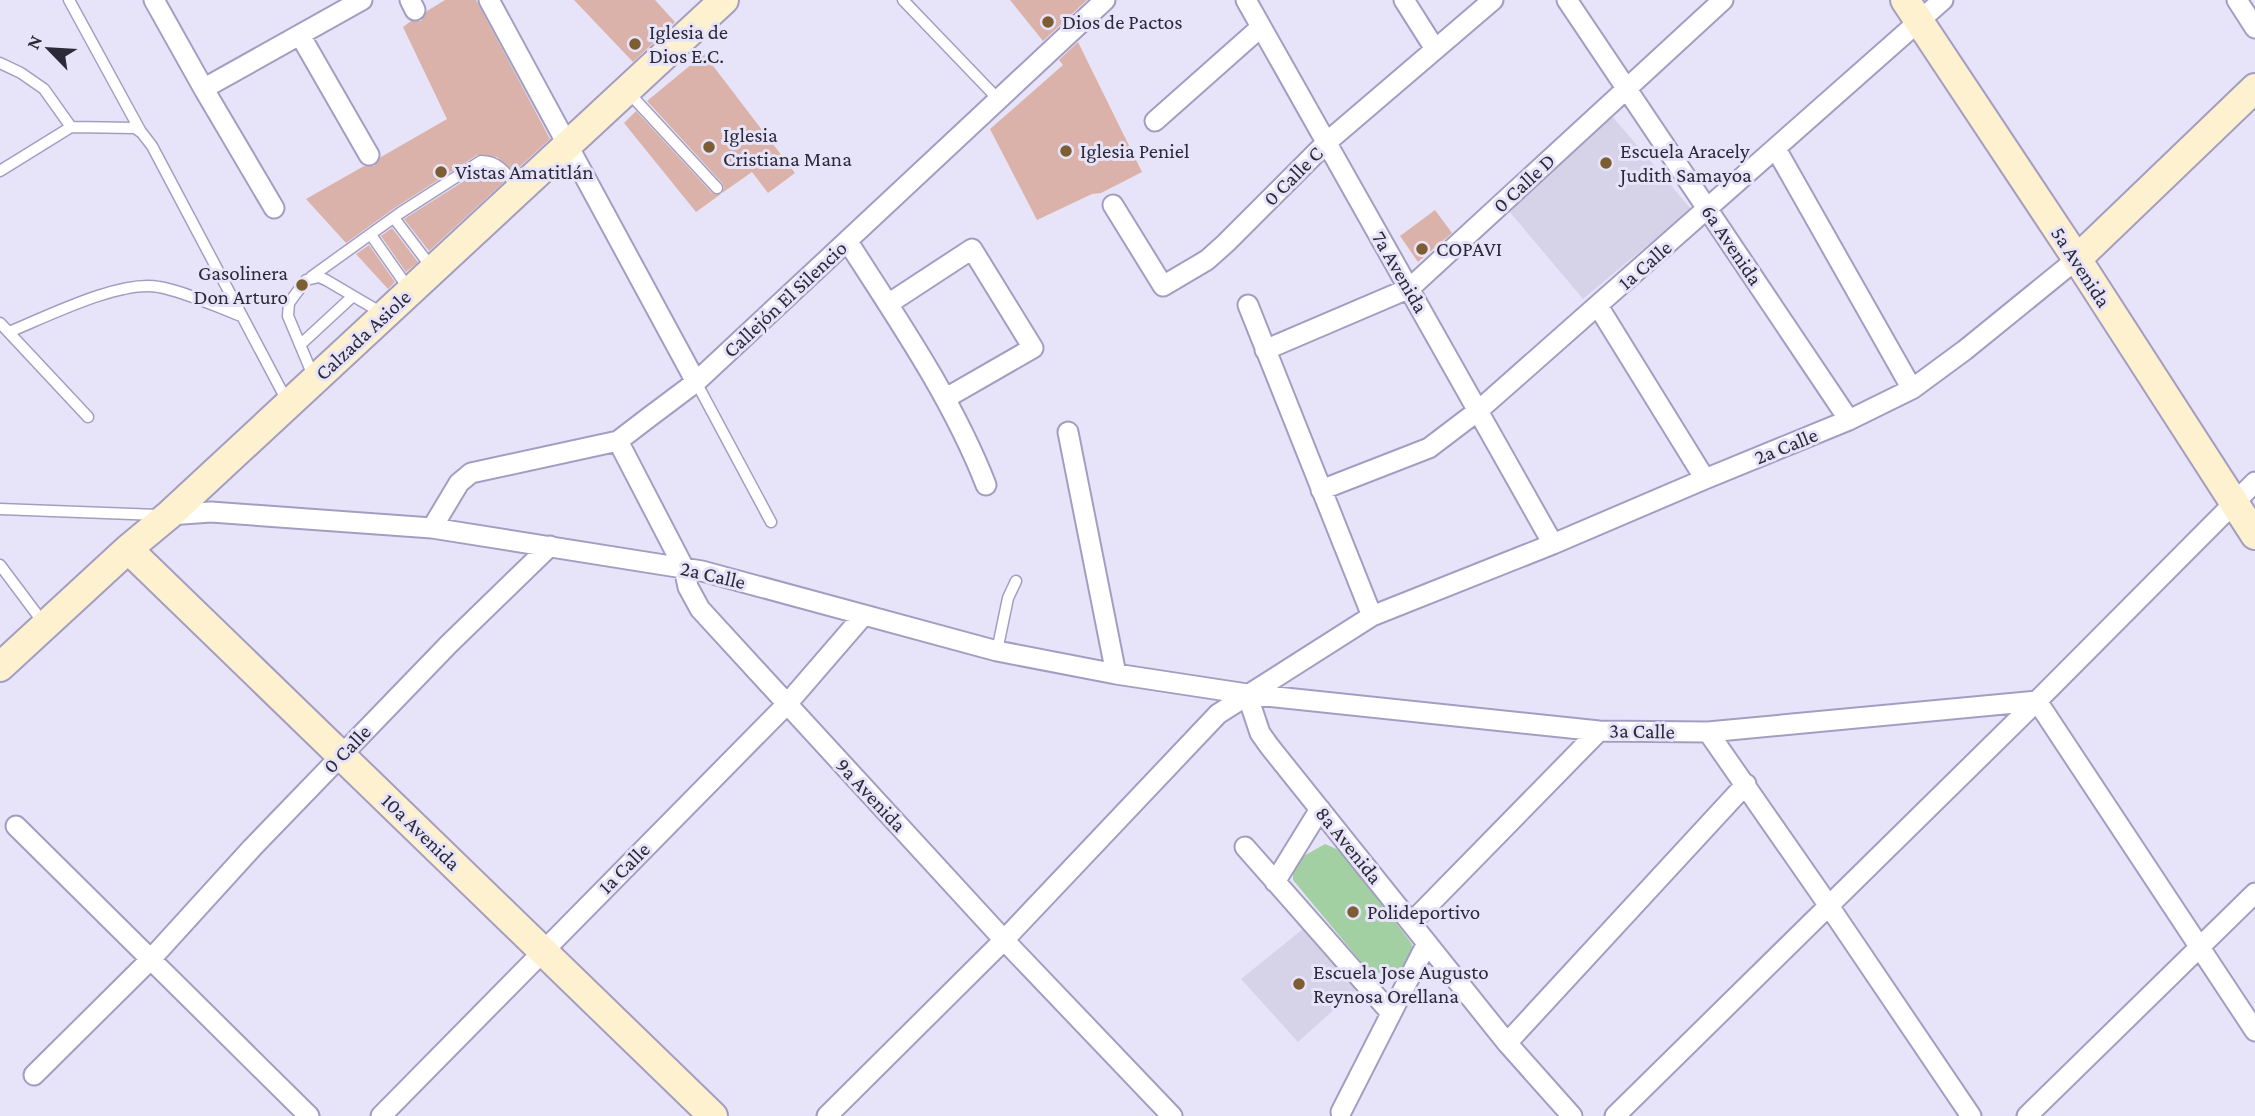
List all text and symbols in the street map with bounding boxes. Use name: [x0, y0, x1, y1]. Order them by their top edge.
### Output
place label: Dios de Pactos: [1062, 10, 1182, 34]
north arrow: [14, 14, 84, 84]
marker: Dios de Pactos: [1040, 14, 1056, 30]
place label: Iglesia de Dios E.C.: [649, 20, 728, 68]
text: N: [22, 32, 46, 52]
marker: Iglesia de Dios E.C.: [627, 36, 643, 52]
place label: Iglesia Cristiana Mana: [723, 123, 852, 171]
marker: Iglesia Cristiana Mana: [701, 139, 717, 155]
place label: Iglesia Peniel: [1080, 139, 1190, 163]
place label: Escuela Aracely Judith Samayoa: [1618, 139, 1752, 187]
street label: 0 Calle C: [1258, 141, 1328, 211]
marker: Iglesia Peniel: [1058, 143, 1074, 159]
street label: 0 Calle D: [1488, 148, 1560, 218]
marker: Escuela Aracely Judith Samayoa: [1598, 155, 1614, 171]
place label: Vistas Amatitlán: [455, 160, 594, 184]
marker: Vistas Amatitlán: [433, 164, 449, 180]
street label: 6a Avenida: [1696, 200, 1768, 290]
street label: 5a Avenida: [2046, 222, 2116, 312]
street label: 7a Avenida: [1367, 227, 1433, 317]
street label: 1a Calle: [1613, 235, 1677, 295]
street label: Callejón El Silencio: [718, 236, 852, 362]
place label: COPAVI: [1436, 237, 1502, 261]
marker: COPAVI: [1414, 241, 1430, 257]
place label: Gasolinera Don Arturo: [193, 261, 288, 309]
marker: Gasolinera Don Arturo: [294, 277, 310, 293]
street label: Calzada Asiole: [310, 285, 416, 385]
street label: 2a Calle: [1751, 423, 1821, 469]
street label: 2a Calle: [678, 556, 748, 594]
street label: 3a Calle: [1609, 718, 1675, 744]
street label: 0 Calle: [318, 720, 376, 778]
street label: 9a Avenida: [831, 753, 911, 837]
street label: 10a Avenida: [377, 789, 466, 876]
street label: 8a Avenida: [1310, 801, 1388, 889]
street label: 1a Calle: [593, 837, 655, 899]
place label: Polideportivo: [1367, 900, 1480, 924]
marker: Polideportivo: [1345, 904, 1361, 920]
place label: Escuela Jose Augusto Reynosa Orellana: [1313, 960, 1489, 1008]
marker: Escuela Jose Augusto Reynosa Orellana: [1291, 976, 1307, 992]

